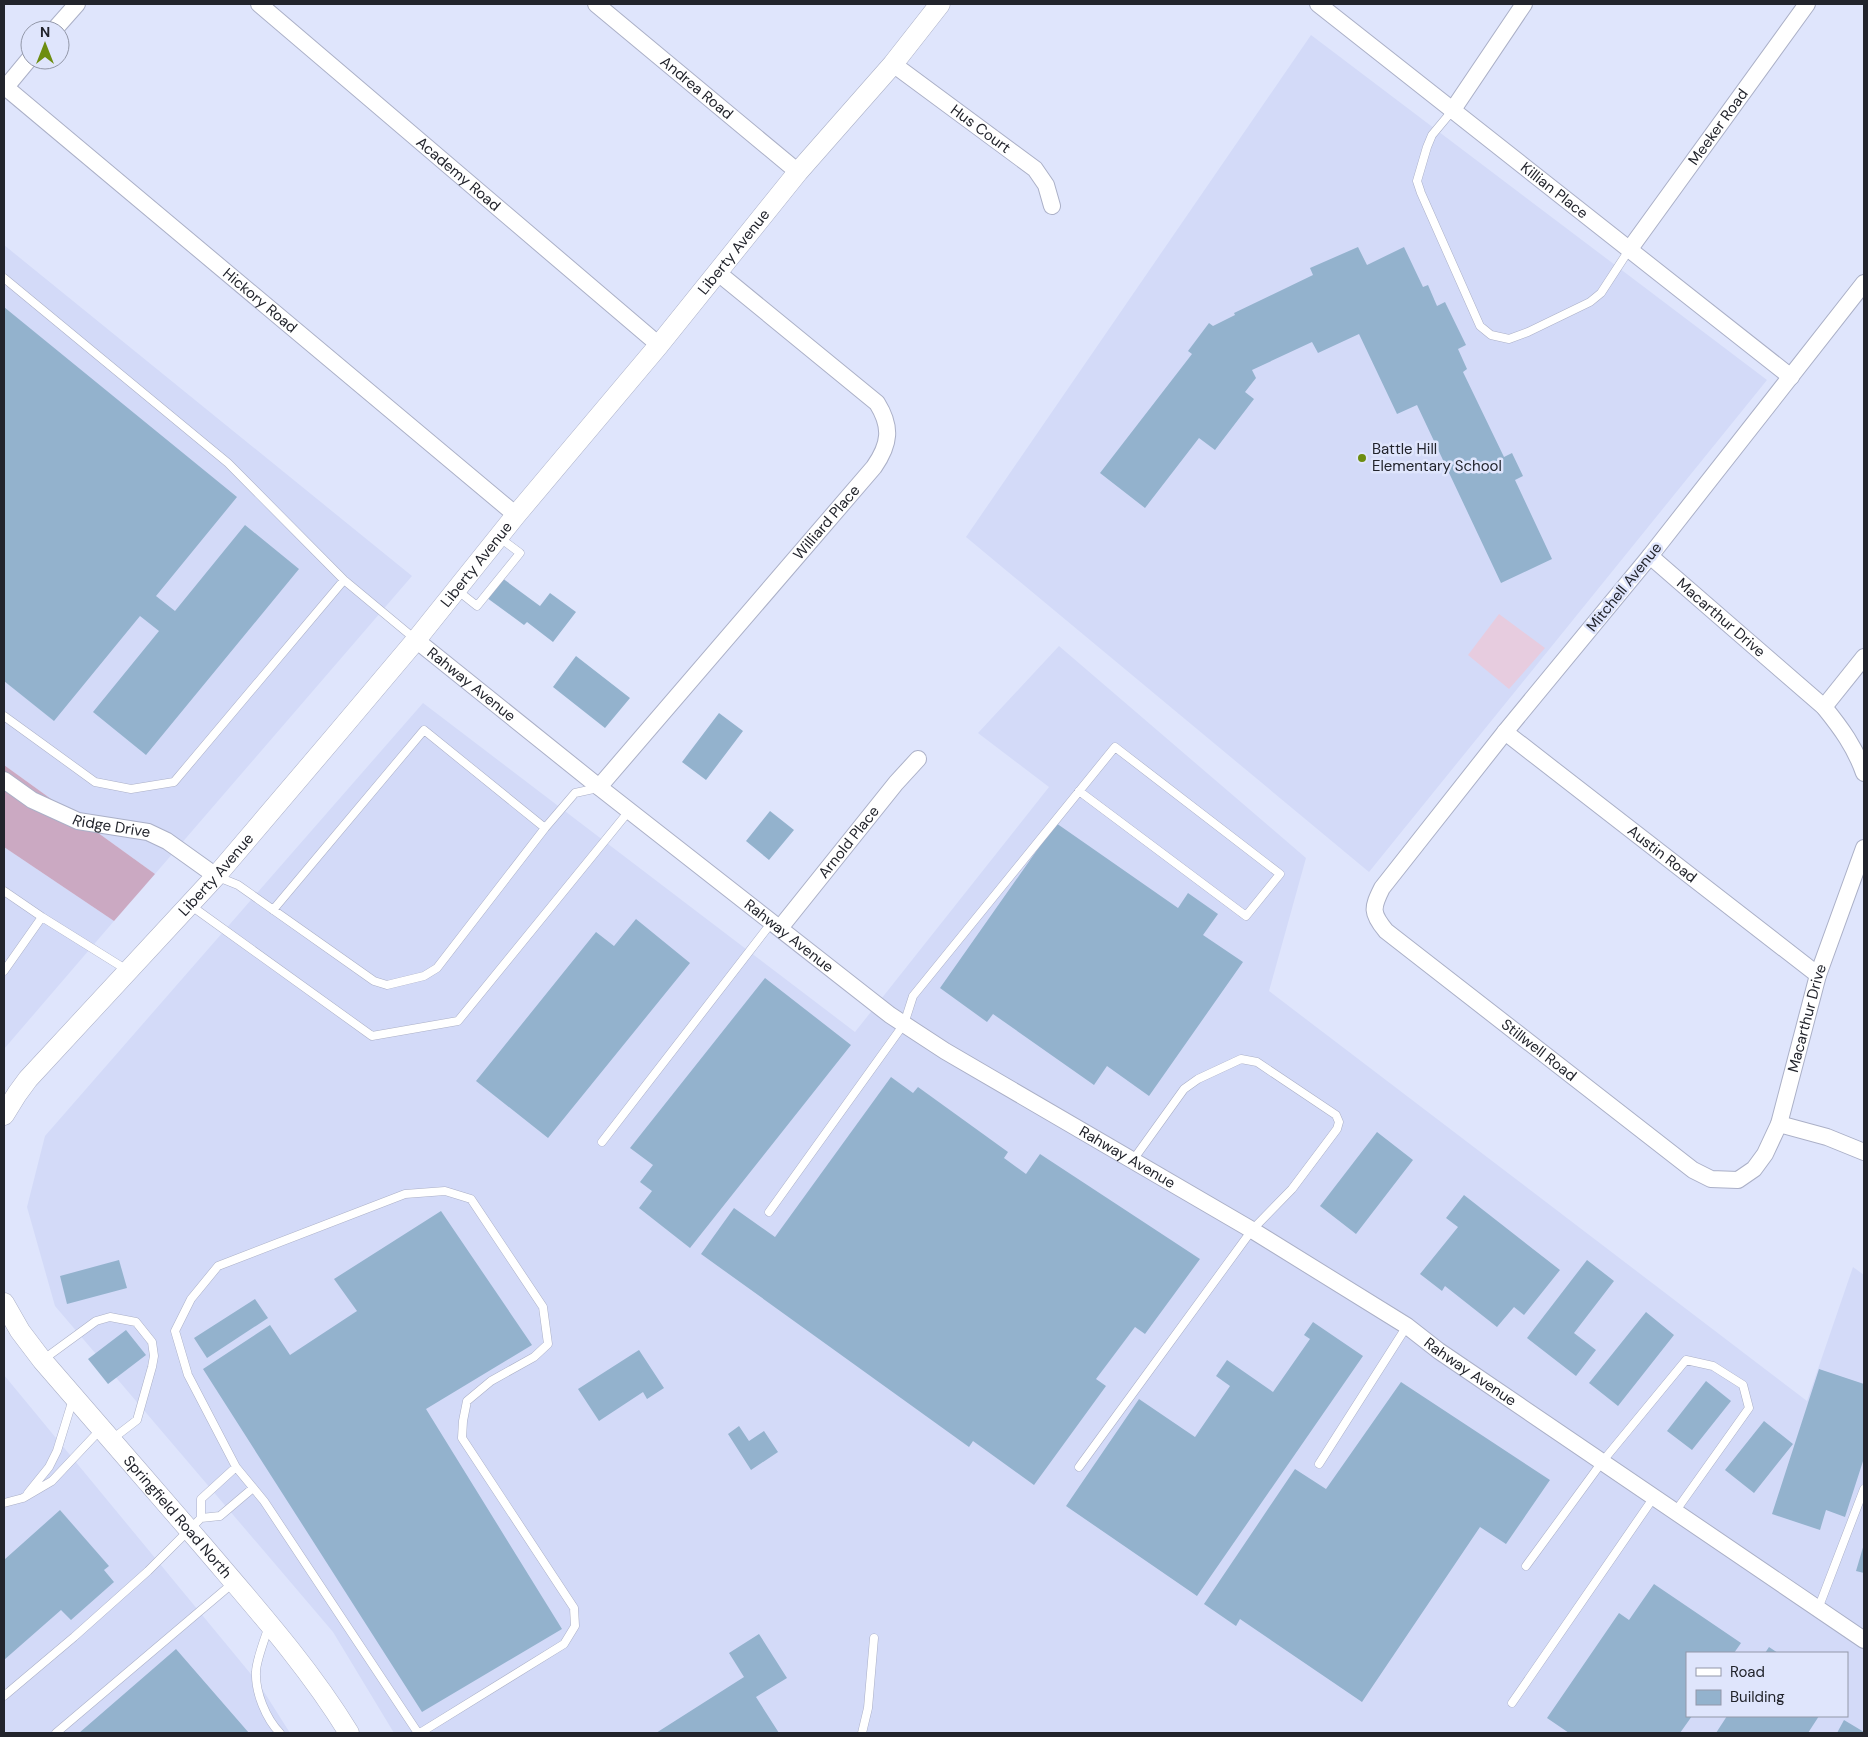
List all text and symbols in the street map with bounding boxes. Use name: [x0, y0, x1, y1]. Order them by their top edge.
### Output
north arrow: [20, 20, 70, 70]
text: N: [40, 23, 50, 41]
street label: Andrea Road: [656, 52, 737, 124]
street label: Meeker Road: [1684, 85, 1753, 169]
street label: Hus Court: [947, 100, 1015, 158]
street label: Academy Road: [412, 132, 505, 216]
street label: Killian Place: [1516, 157, 1592, 223]
street label: Liberty Avenue: [693, 205, 774, 299]
street label: Hickory Road: [219, 264, 301, 337]
place label: Battle Hill Elementary School: [1372, 439, 1502, 476]
marker: Battle Hill Elementary School: [1356, 452, 1368, 464]
street label: Williard Place: [789, 481, 864, 564]
street label: Liberty Avenue: [436, 518, 517, 611]
street label: Mitchell Avenue: [1582, 538, 1666, 636]
street label: Macarthur Drive: [1672, 574, 1770, 662]
street label: Rahway Avenue: [423, 643, 520, 726]
street label: Arnold Place: [814, 802, 884, 882]
street label: Ridge Drive: [69, 810, 152, 842]
street label: Austin Road: [1623, 821, 1701, 887]
street label: Liberty Avenue: [174, 829, 258, 920]
street label: Rahway Avenue: [740, 895, 838, 977]
street label: Macarthur Drive: [1783, 961, 1831, 1075]
street label: Stillwell Road: [1497, 1014, 1581, 1086]
street label: Rahway Avenue: [1075, 1121, 1179, 1193]
street label: Rahway Avenue: [1420, 1333, 1520, 1411]
street label: Springfield Road North: [119, 1451, 236, 1582]
legend: [1686, 1652, 1848, 1717]
text: Road: [1730, 1662, 1765, 1682]
text: Building: [1730, 1687, 1785, 1707]

